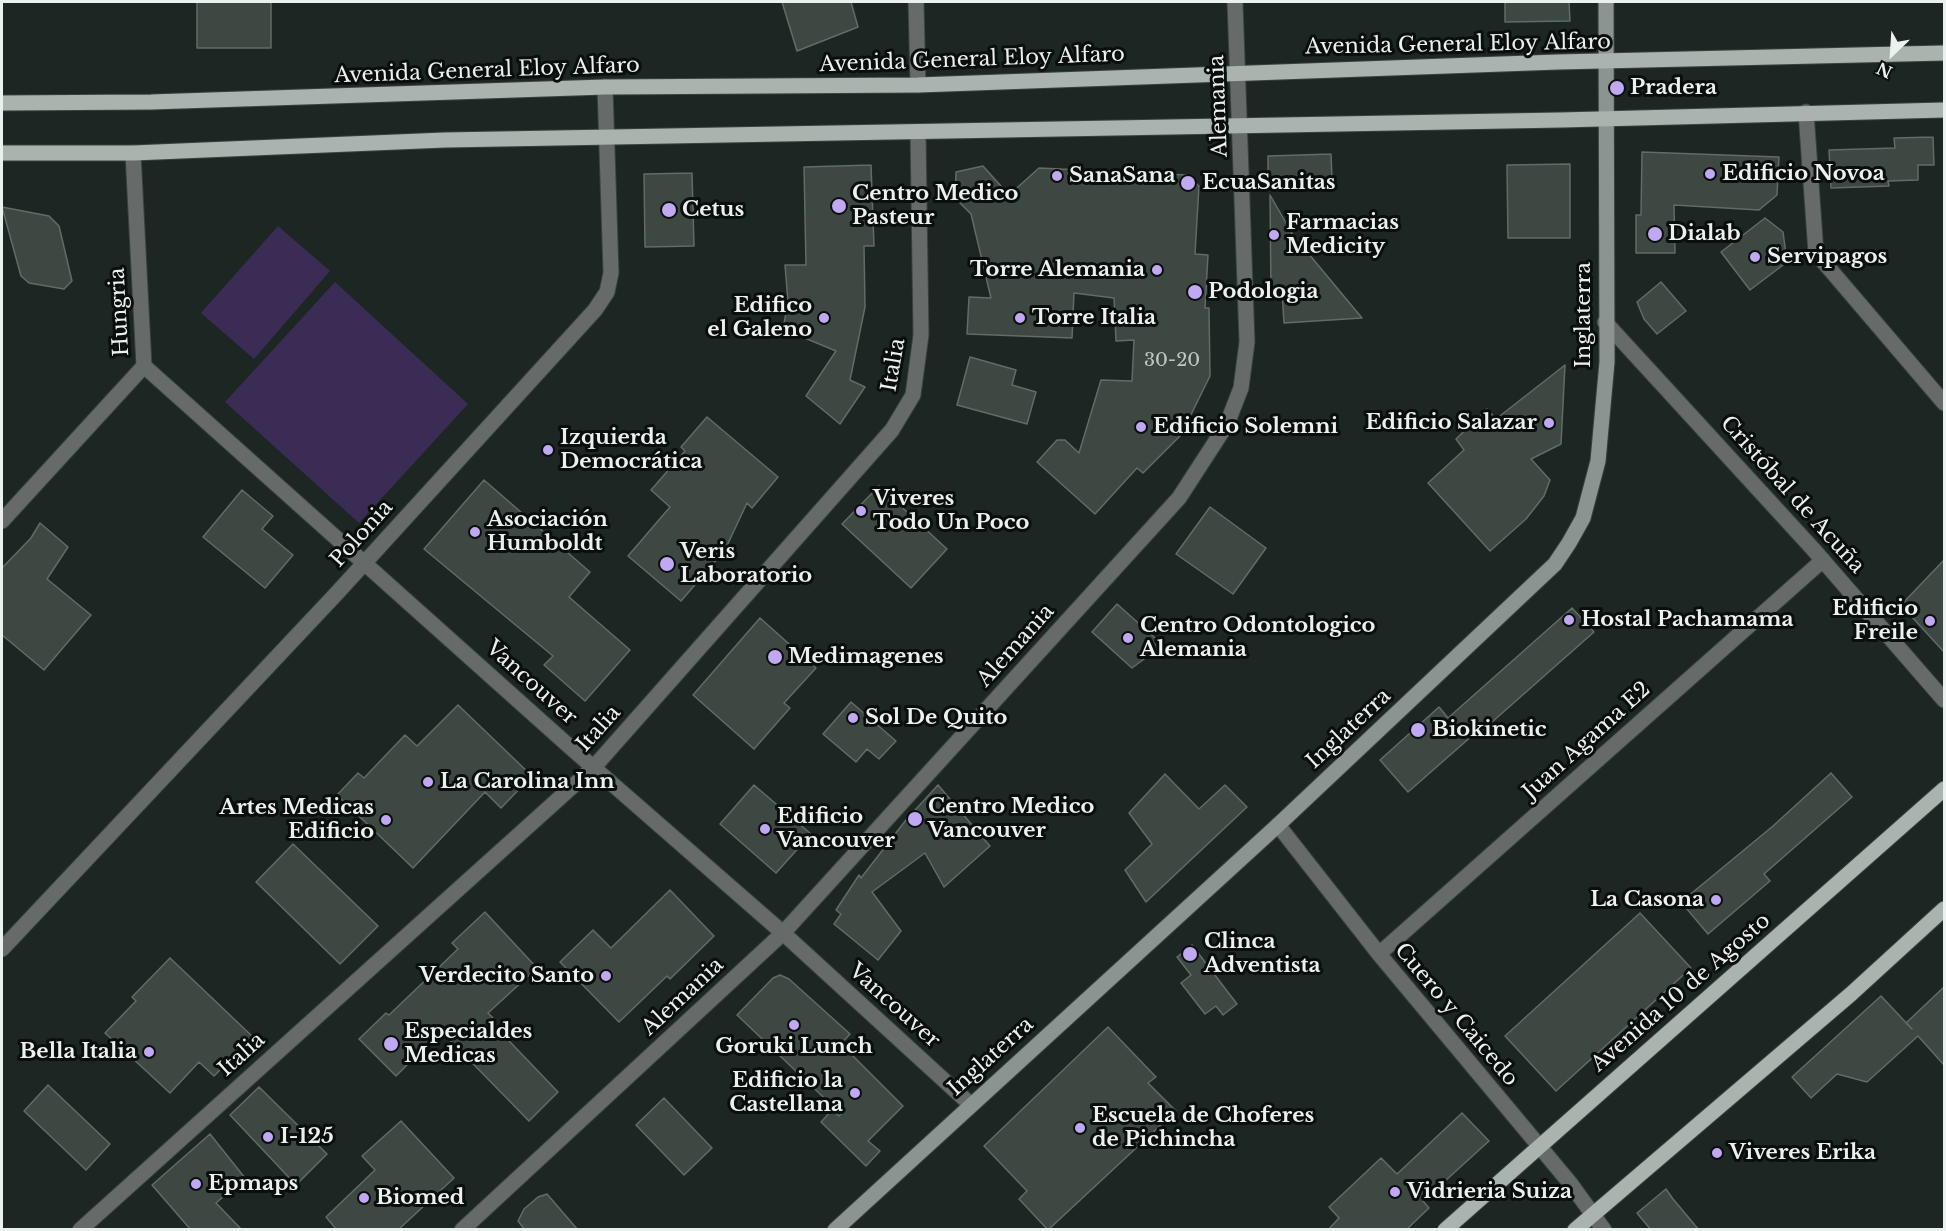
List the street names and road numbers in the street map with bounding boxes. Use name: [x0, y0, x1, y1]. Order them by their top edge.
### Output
street label: Avenida General Eloy Alfaro: [1305, 30, 1611, 60]
street label: Avenida General Eloy Alfaro: [819, 42, 1125, 78]
street label: Avenida General Eloy Alfaro: [334, 53, 640, 89]
street label: Alemania: [1205, 54, 1233, 158]
street label: Inglaterra: [1571, 262, 1597, 368]
street label: Hungria: [105, 267, 135, 357]
street label: Italia: [877, 336, 911, 394]
street label: Cristóbal de Acuña: [1715, 411, 1869, 579]
street label: Polonia: [325, 495, 399, 573]
street label: Alemania: [972, 599, 1060, 693]
street label: Vancouver: [480, 635, 582, 731]
street label: Juan Agama E2: [1518, 677, 1656, 805]
street label: Inglaterra: [1302, 684, 1396, 774]
street label: Italia: [572, 701, 626, 757]
street label: Avenida 10 de Agosto: [1586, 908, 1776, 1078]
street label: Cuero y Caicedo: [1389, 938, 1523, 1092]
street label: Alemania: [637, 953, 729, 1041]
street label: Vancouver: [843, 958, 945, 1054]
street label: Inglaterra: [943, 1012, 1039, 1102]
street label: Italia: [214, 1028, 270, 1082]

